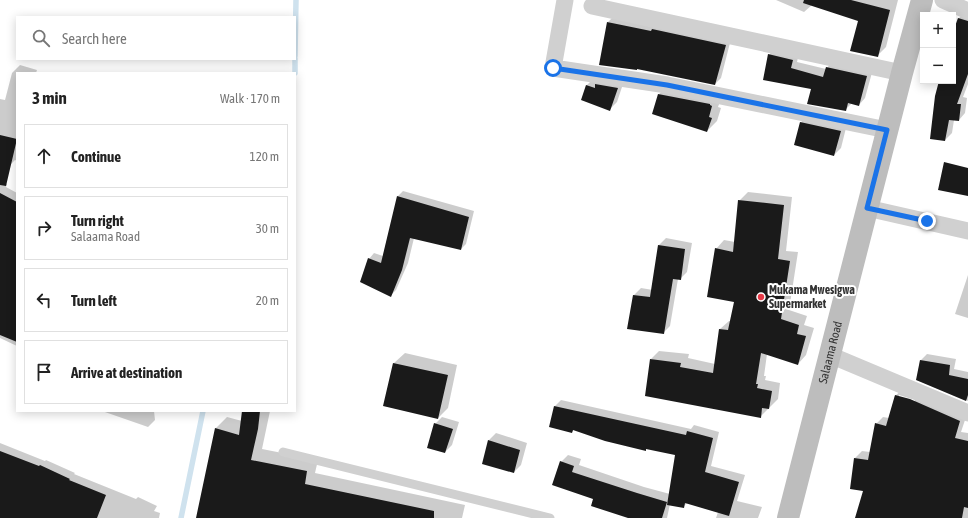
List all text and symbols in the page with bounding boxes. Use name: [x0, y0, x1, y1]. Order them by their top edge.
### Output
map controls: [920, 12, 956, 84]
button: +: [920, 12, 956, 48]
search box: [16, 16, 296, 60]
icon: search: [30, 27, 52, 49]
text: Search here: [62, 30, 127, 47]
button: −: [920, 48, 956, 84]
route start: [544, 59, 562, 77]
text: 3 min: [32, 88, 67, 108]
text: Walk · 170 m: [220, 91, 280, 106]
icon: ahead: [33, 145, 55, 167]
text: Continue: [71, 148, 121, 165]
text: 120 m: [250, 149, 279, 164]
text: Turn right: [71, 212, 124, 229]
route end: [918, 212, 936, 230]
icon: right: [33, 217, 55, 239]
text: 30 m: [256, 221, 279, 236]
text: Salaama Road: [71, 229, 140, 244]
place label: Mukama Mwesigwa Supermarket: [769, 283, 855, 311]
icon: left: [33, 289, 55, 311]
text: Turn left: [71, 292, 117, 309]
marker: Mukama Mwesigwa Supermarket: [756, 292, 766, 302]
text: 20 m: [256, 293, 279, 308]
street label: Salaama Road: [816, 320, 845, 385]
icon: arrive: [33, 361, 55, 383]
text: Arrive at destination: [71, 364, 182, 381]

